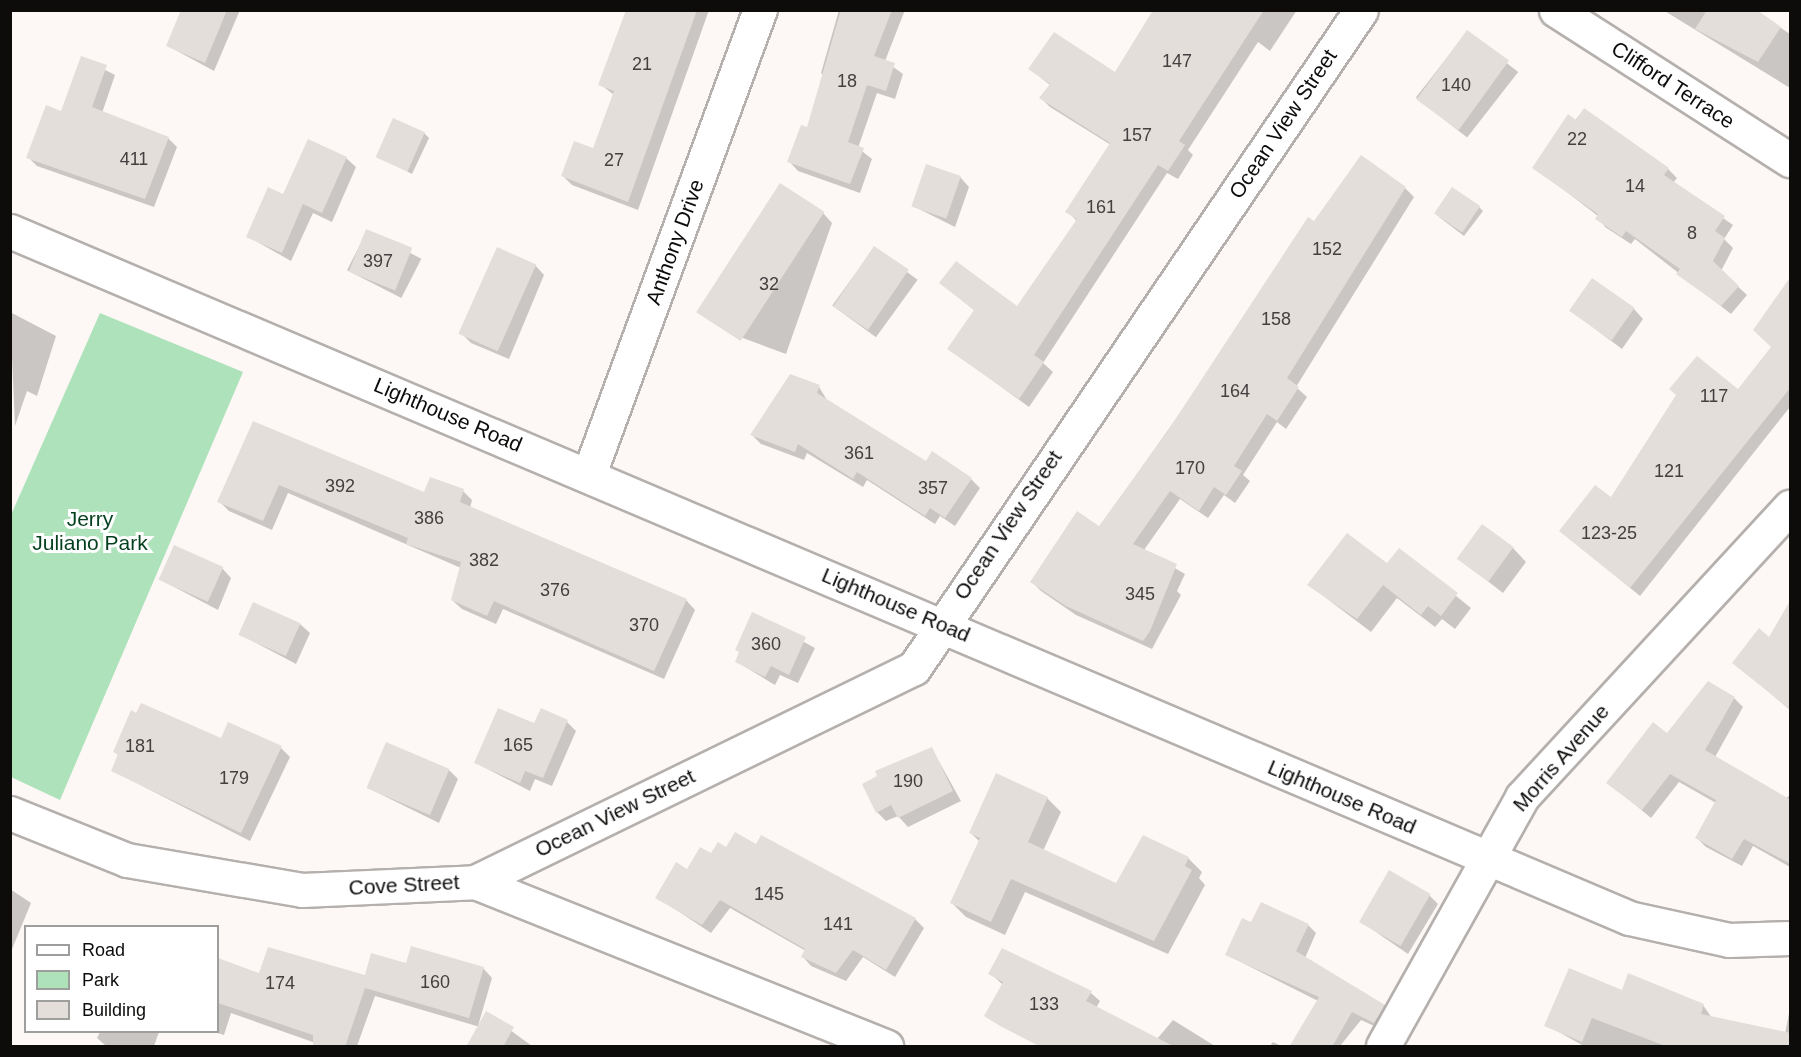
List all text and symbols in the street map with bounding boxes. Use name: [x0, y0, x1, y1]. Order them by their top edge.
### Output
street label: Clifford Terrace: [1607, 36, 1739, 134]
street label: Ocean View Street: [1224, 45, 1342, 203]
house number: 147: [1162, 50, 1192, 72]
house number: 21: [632, 53, 652, 75]
house number: 18: [837, 70, 857, 92]
house number: 140: [1441, 74, 1471, 96]
house number: 157: [1122, 124, 1152, 146]
house number: 22: [1567, 128, 1587, 150]
house number: 411: [120, 148, 148, 170]
house number: 27: [604, 149, 624, 171]
house number: 14: [1625, 175, 1645, 197]
street label: Anthony Drive: [641, 176, 709, 308]
house number: 161: [1086, 196, 1116, 218]
house number: 8: [1687, 222, 1697, 244]
house number: 152: [1312, 238, 1342, 260]
house number: 397: [363, 250, 393, 272]
house number: 32: [759, 273, 779, 295]
house number: 158: [1261, 308, 1291, 330]
street label: Lighthouse Road: [370, 372, 526, 458]
house number: 164: [1220, 380, 1250, 402]
house number: 117: [1700, 385, 1728, 407]
house number: 361: [844, 442, 874, 464]
street label: Ocean View Street: [949, 446, 1067, 604]
house number: 170: [1175, 457, 1205, 479]
house number: 121: [1654, 460, 1684, 482]
house number: 392: [325, 475, 355, 497]
house number: 357: [918, 477, 948, 499]
park label: Jerry Juliano Park: [32, 506, 148, 556]
house number: 386: [414, 507, 444, 529]
house number: 123-25: [1581, 522, 1637, 544]
house number: 382: [469, 549, 499, 571]
street label: Lighthouse Road: [818, 562, 974, 648]
house number: 376: [540, 579, 570, 601]
house number: 345: [1125, 583, 1155, 605]
house number: 370: [629, 614, 659, 636]
house number: 360: [751, 633, 781, 655]
street label: Morris Avenue: [1507, 699, 1615, 817]
house number: 165: [503, 734, 533, 756]
house number: 181: [125, 735, 155, 757]
street label: Lighthouse Road: [1264, 754, 1420, 840]
street label: Ocean View Street: [531, 763, 699, 863]
house number: 179: [219, 767, 249, 789]
house number: 190: [893, 770, 923, 792]
street label: Cove Street: [348, 870, 460, 900]
house number: 145: [754, 883, 784, 905]
house number: 141: [823, 913, 853, 935]
legend: [24, 925, 219, 1033]
text: Road: [82, 940, 125, 960]
text: Park: [82, 970, 119, 990]
house number: 160: [420, 971, 450, 993]
house number: 174: [265, 972, 295, 994]
house number: 133: [1029, 993, 1059, 1015]
text: Building: [82, 1000, 146, 1020]

